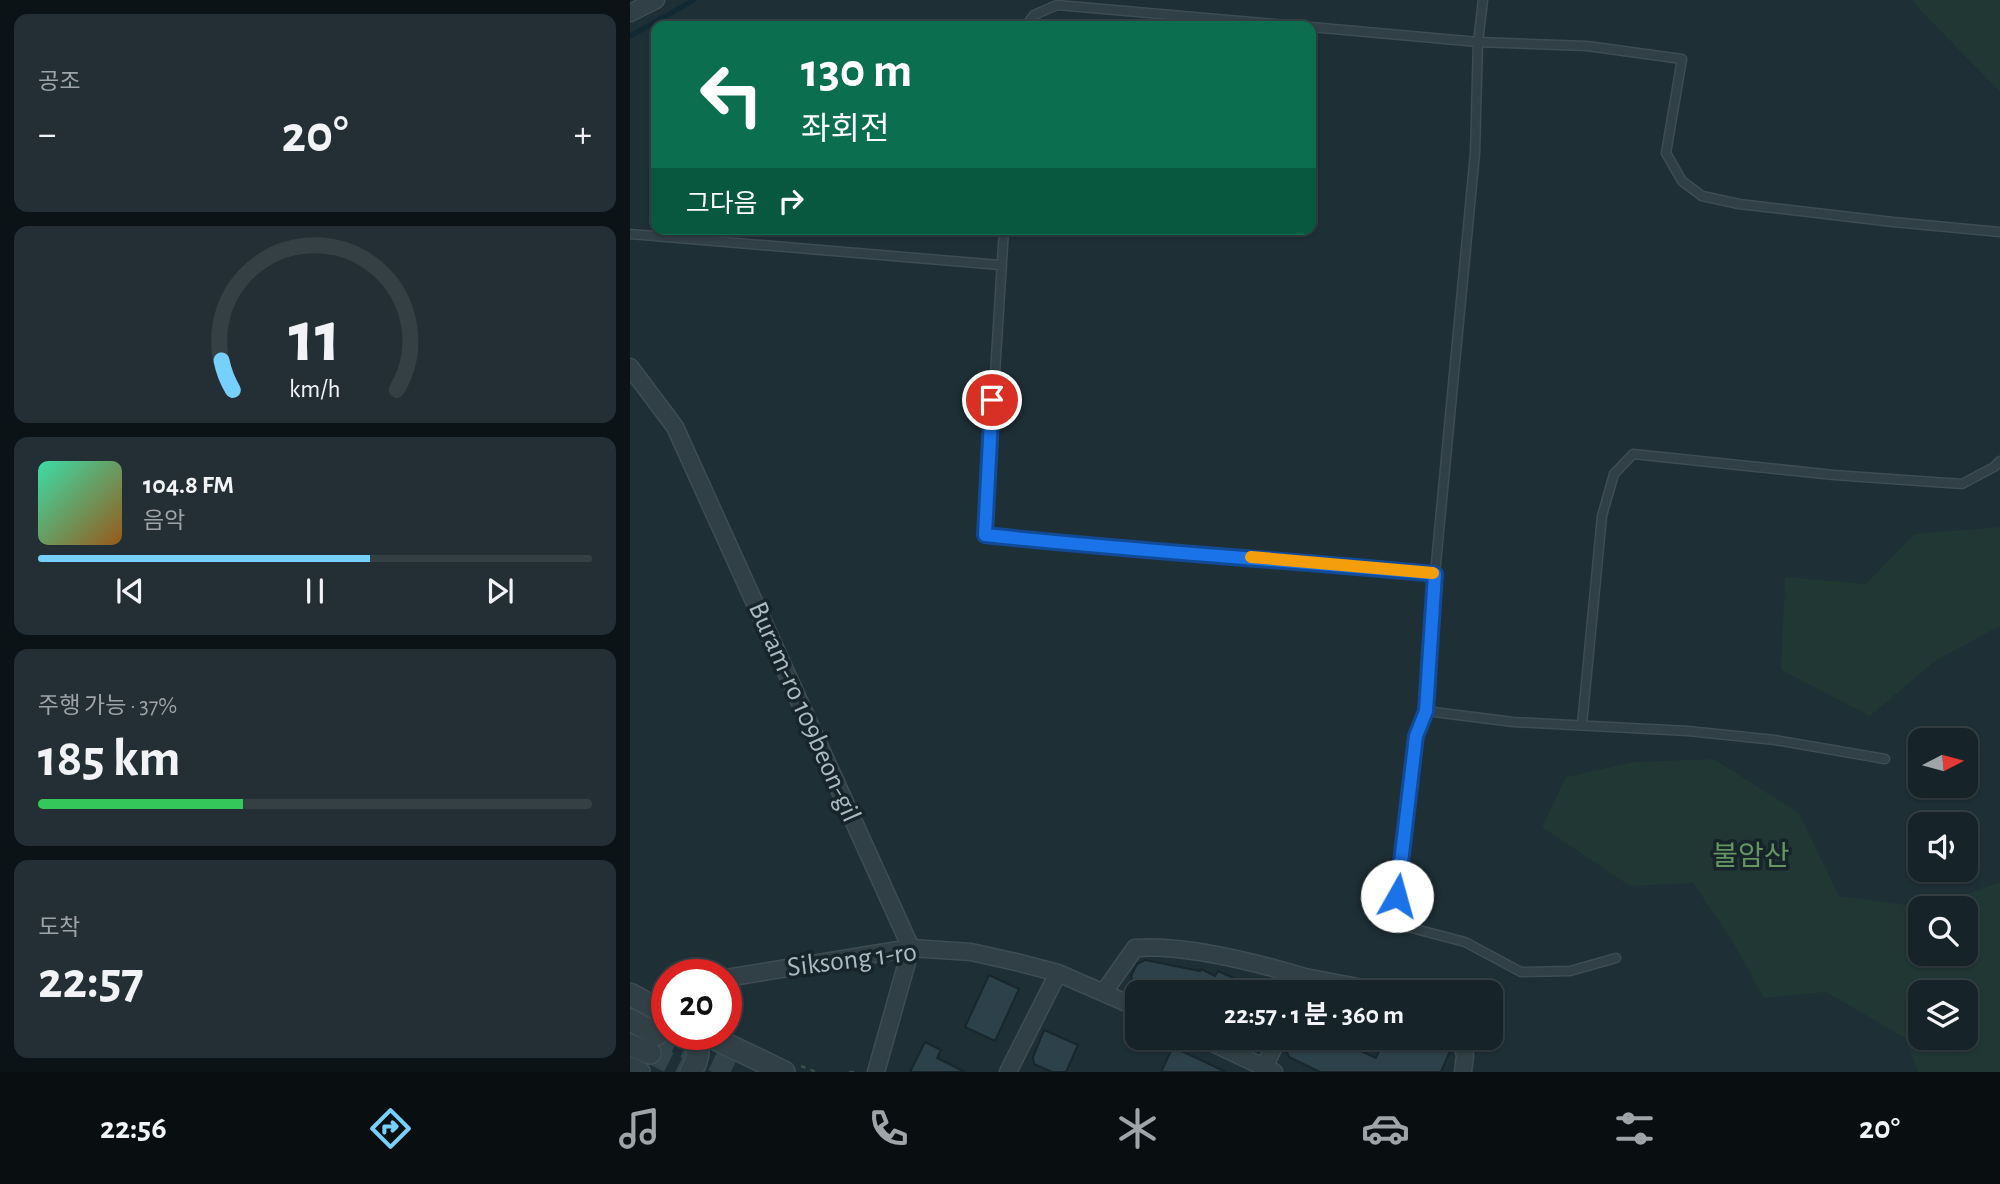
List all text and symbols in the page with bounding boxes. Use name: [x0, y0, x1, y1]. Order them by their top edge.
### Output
text: 130 m: [801, 47, 912, 96]
icon: left: [686, 49, 777, 140]
text: 공조: [38, 71, 80, 94]
text: 20°: [282, 109, 348, 161]
text: 좌회전: [801, 113, 889, 145]
text: −: [38, 116, 56, 154]
text: +: [574, 116, 592, 154]
icon: right: [772, 182, 810, 220]
text: 그다음: [686, 191, 758, 217]
text: 11: [289, 303, 341, 376]
pin: [962, 370, 1022, 430]
text: km/h: [289, 377, 341, 402]
icon: arrive: [973, 381, 1011, 419]
text: 104.8 FM: [143, 472, 234, 498]
text: 음악: [143, 510, 185, 533]
icon: previous: [111, 572, 149, 610]
icon: pause: [296, 572, 334, 610]
icon: next: [481, 572, 519, 610]
street label: Buram-ro 109beon-gil: [743, 598, 865, 826]
text: 주행 가능 · 37%: [38, 695, 177, 718]
north arrow: [1908, 728, 1978, 798]
map controls: [1908, 728, 1978, 1050]
text: 185 km: [38, 733, 180, 785]
button: sound: [1908, 812, 1978, 882]
park label: 불암산: [1712, 841, 1790, 871]
position arrow: [1360, 859, 1434, 933]
button: search: [1908, 896, 1978, 966]
text: 도착: [38, 917, 80, 940]
street label: Siksong 1-ro: [786, 938, 918, 982]
text: 22:57: [38, 955, 144, 1007]
speed limit sign: 20: [651, 959, 742, 1050]
button: layers: [1908, 980, 1978, 1050]
text: 22:57 · 1 분 · 360 m: [1224, 1002, 1404, 1028]
icon: directions: [366, 1104, 415, 1153]
icon: music: [615, 1104, 664, 1153]
icon: phone: [864, 1104, 913, 1153]
icon: climate: [1113, 1104, 1162, 1153]
icon: car: [1361, 1104, 1410, 1153]
icon: filters: [1610, 1104, 1659, 1153]
text: 22:56: [100, 1112, 167, 1144]
text: 20°: [1859, 1112, 1900, 1144]

